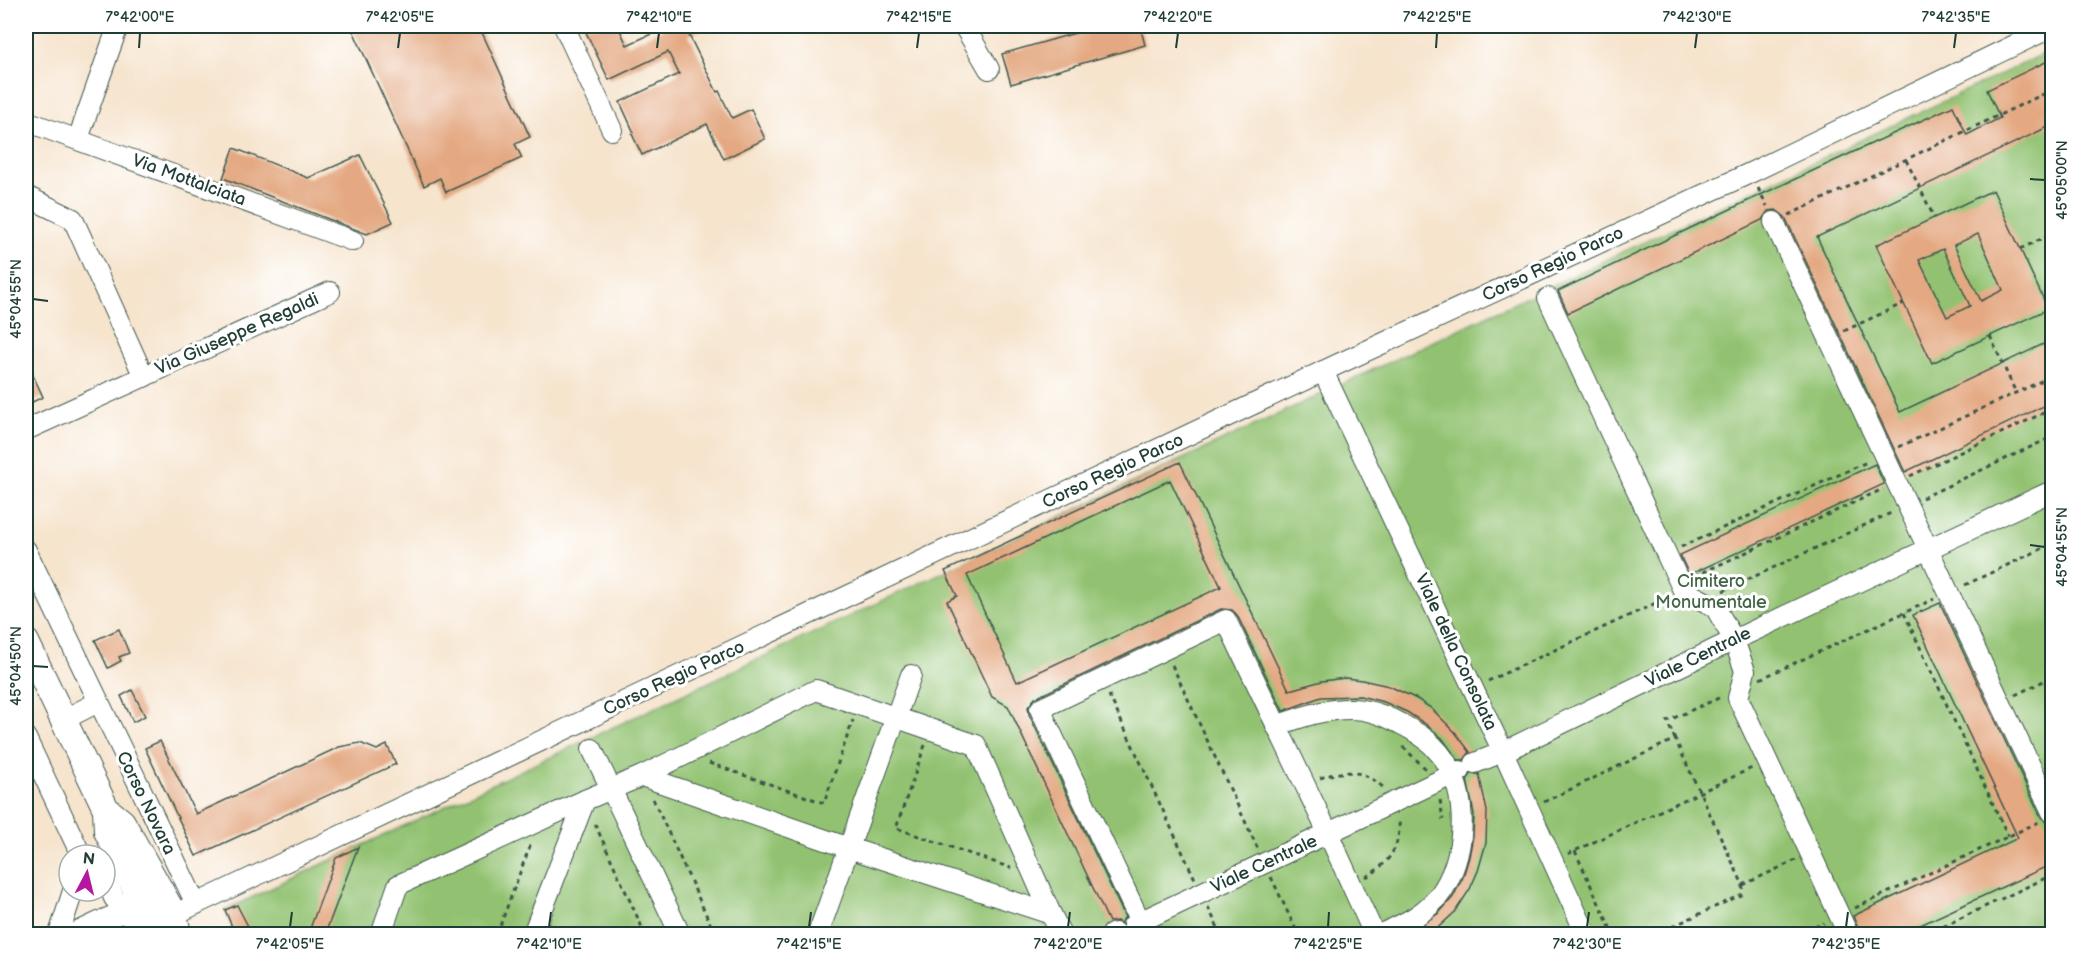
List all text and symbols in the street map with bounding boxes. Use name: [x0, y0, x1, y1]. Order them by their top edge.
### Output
text: 7°42'00"E: [106, 8, 174, 27]
text: 7°42'05"E: [366, 8, 434, 27]
text: 7°42'10"E: [626, 8, 692, 27]
text: 7°42'15"E: [886, 8, 952, 27]
text: 7°42'20"E: [1144, 8, 1213, 27]
text: 7°42'25"E: [1403, 8, 1471, 27]
text: 7°42'30"E: [1662, 8, 1732, 27]
text: 7°42'35"E: [1922, 8, 1991, 27]
text: 45°05'00"N: [2053, 140, 2072, 220]
street label: Via Mottalciata: [129, 150, 249, 210]
street label: Corso Regio Parco: [1479, 222, 1627, 306]
text: 45°04'55"N: [7, 259, 26, 339]
street label: Via Giuseppe Regaldi: [152, 288, 322, 380]
street label: Corso Regio Parco: [1039, 429, 1187, 513]
text: 45°04'55"N: [2053, 507, 2072, 587]
street label: Viale della Consolata: [1410, 570, 1502, 734]
park label: Cimitero Monumentale: [1655, 571, 1767, 613]
street label: Viale Centrale: [1642, 622, 1755, 692]
text: 45°04'50"N: [7, 626, 26, 706]
street label: Corso Regio Parco: [600, 636, 748, 720]
street label: Corso Novara: [112, 748, 180, 858]
street label: Viale Centrale: [1207, 830, 1321, 898]
north arrow: [57, 843, 117, 903]
text: N: [82, 849, 96, 870]
text: 7°42'05"E: [256, 935, 324, 954]
text: 7°42'10"E: [516, 935, 582, 954]
text: 7°42'15"E: [776, 935, 842, 954]
text: 7°42'20"E: [1034, 935, 1103, 954]
text: 7°42'25"E: [1294, 935, 1362, 954]
text: 7°42'30"E: [1552, 935, 1622, 954]
text: 7°42'35"E: [1812, 935, 1881, 954]

